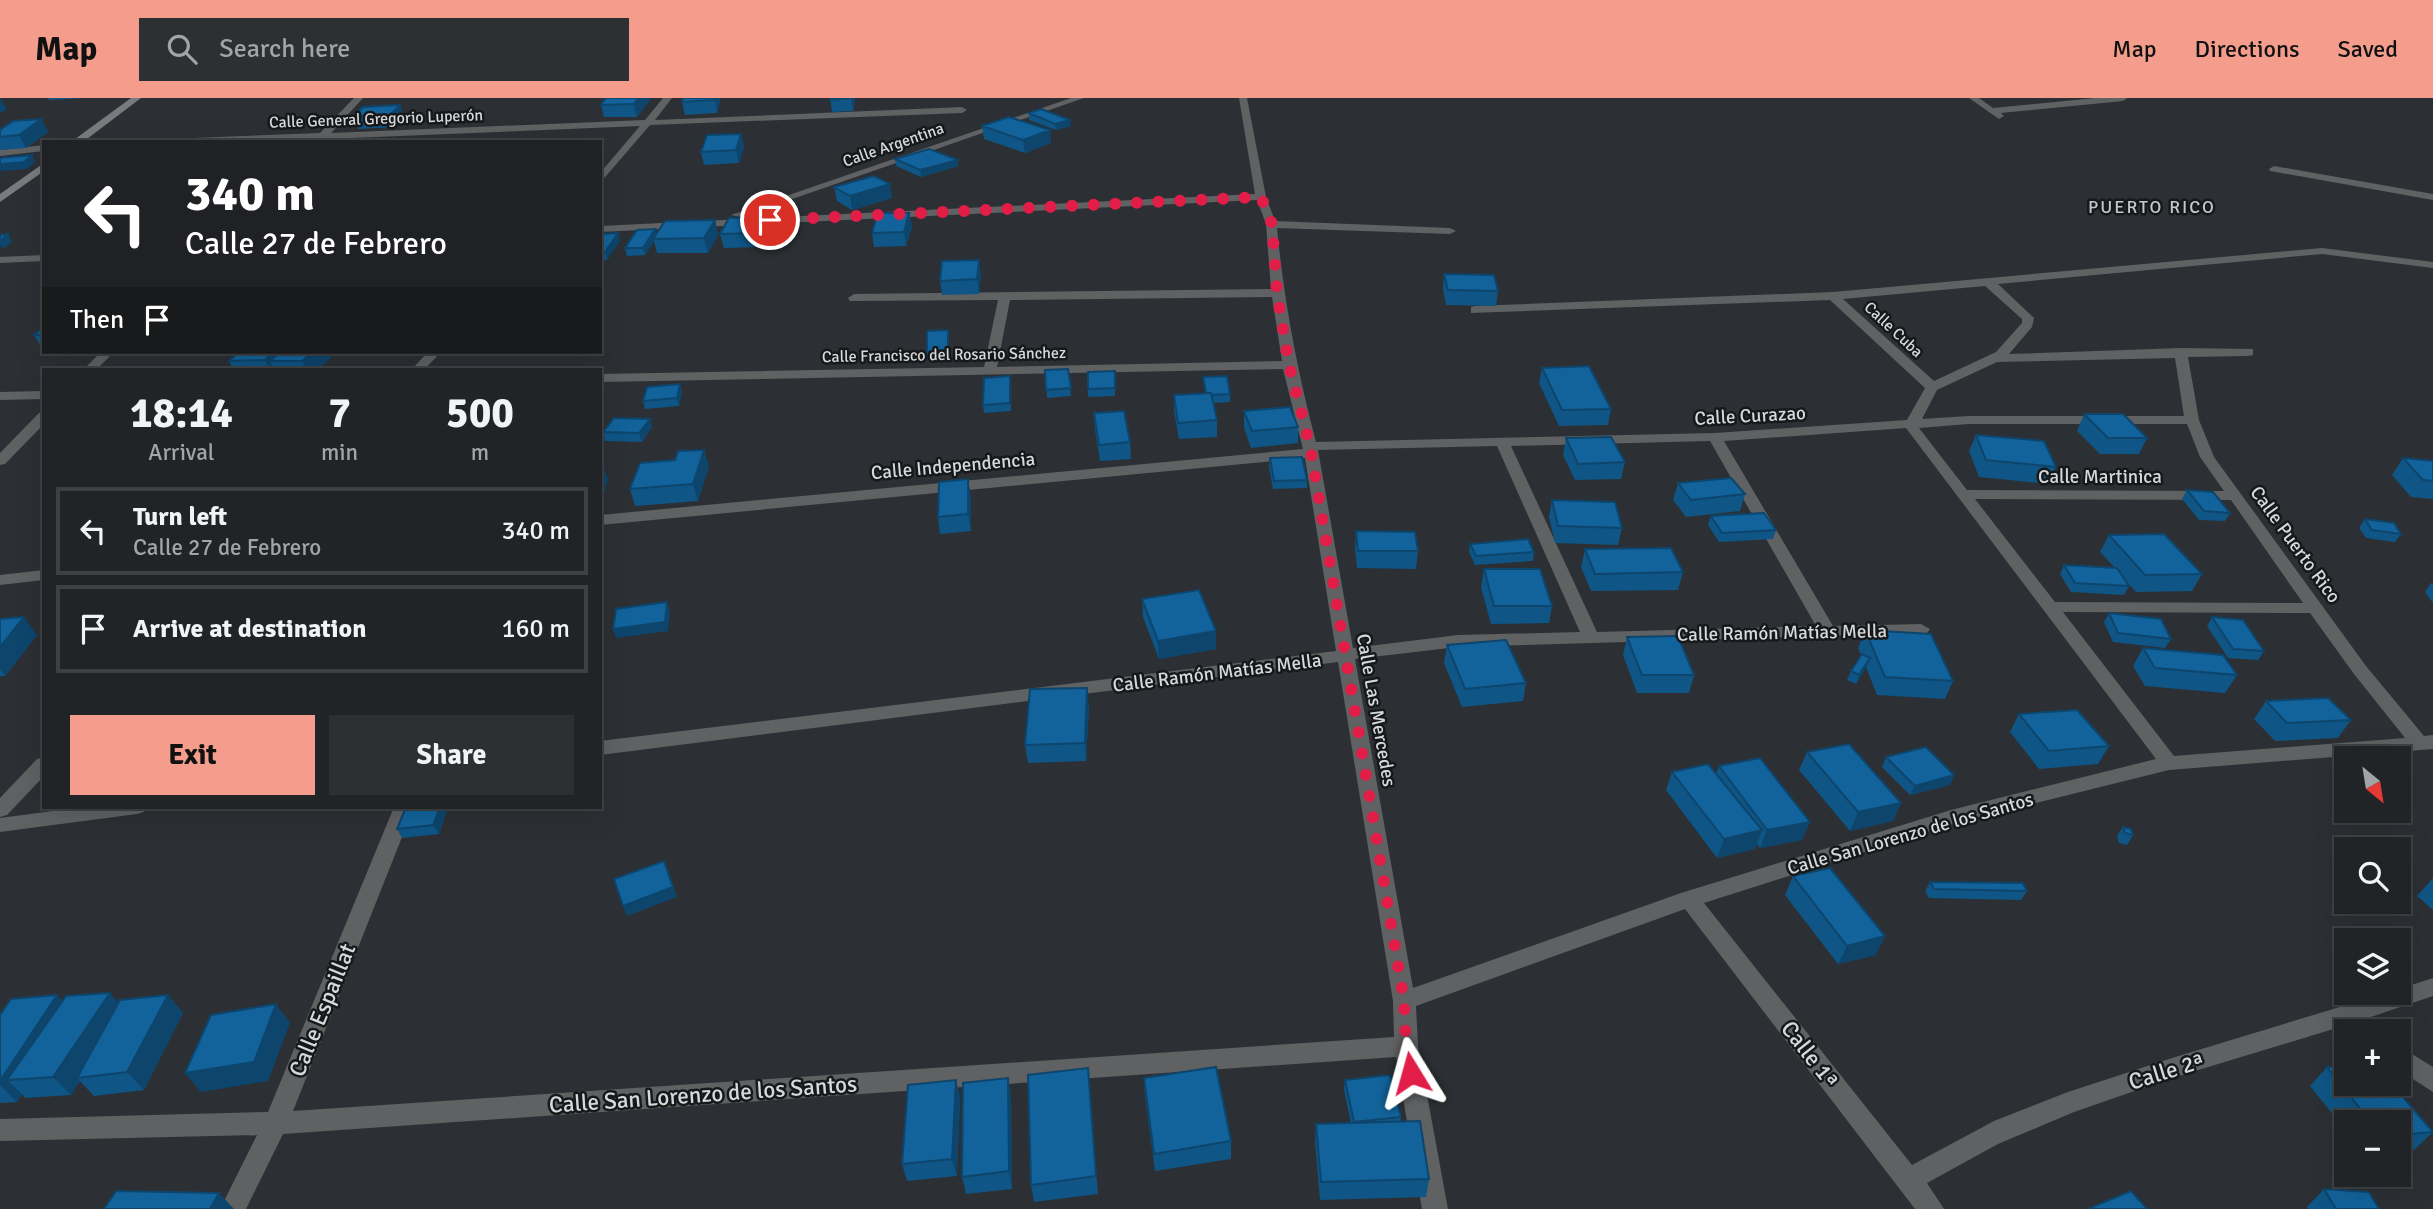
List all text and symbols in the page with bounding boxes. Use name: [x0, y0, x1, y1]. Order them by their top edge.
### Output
search box: [139, 18, 629, 81]
text: Map: [35, 29, 97, 70]
icon: search: [163, 30, 201, 68]
text: Search here: [219, 33, 350, 65]
text: Map: [2112, 34, 2157, 64]
text: Directions: [2195, 34, 2300, 64]
text: Saved: [2338, 34, 2398, 64]
street label: Calle General Gregorio Luperón: [269, 105, 483, 133]
street label: Calle Argentina: [840, 118, 947, 172]
text: 340 m: [185, 164, 315, 224]
icon: left: [70, 168, 161, 259]
pin: [740, 190, 800, 250]
district label: PUERTO RICO: [2088, 196, 2216, 218]
icon: arrive: [751, 201, 789, 239]
text: Calle 27 de Febrero: [185, 224, 447, 263]
street label: Calle Cuba: [1860, 297, 1927, 362]
icon: arrive: [138, 301, 176, 339]
text: Then: [70, 304, 124, 336]
street label: Calle Francisco del Rosario Sánchez: [822, 343, 1066, 367]
text: 18:14: [130, 388, 233, 439]
text: 7: [328, 388, 351, 439]
text: 500: [446, 388, 514, 439]
street label: Calle Curazao: [1694, 401, 1807, 431]
text: Arrival: [148, 438, 215, 467]
text: min: [321, 438, 358, 467]
text: m: [471, 438, 489, 467]
street label: Calle Independencia: [870, 447, 1036, 485]
street label: Calle Martinica: [2038, 465, 2162, 489]
street label: Calle Puerto Rico: [2245, 481, 2346, 608]
text: Turn left: [133, 501, 227, 533]
icon: left: [74, 512, 112, 550]
text: 340 m: [501, 515, 570, 547]
text: Calle 27 de Febrero: [133, 533, 321, 562]
icon: arrive: [74, 610, 112, 648]
text: Arrive at destination: [133, 613, 366, 645]
text: 160 m: [501, 613, 570, 645]
street label: Calle Ramón Matías Mella: [1677, 619, 1887, 647]
street label: Calle Las Mercedes: [1351, 632, 1401, 789]
street label: Calle Ramón Matías Mella: [1111, 648, 1323, 698]
button: Exit: [70, 715, 315, 795]
button: Share: [329, 715, 574, 795]
north arrow: [2334, 746, 2412, 822]
map controls: [2334, 746, 2411, 1187]
street label: Calle San Lorenzo de los Santos: [1784, 787, 2036, 881]
button: search: [2334, 837, 2411, 914]
button: layers: [2334, 928, 2411, 1005]
street label: Calle Espaillat: [283, 939, 362, 1081]
street label: Calle 1ª: [1774, 1015, 1845, 1094]
button: +: [2334, 1019, 2411, 1096]
position arrow: [1374, 1036, 1448, 1110]
street label: Calle 2ª: [2125, 1046, 2207, 1097]
street label: Calle San Lorenzo de los Santos: [548, 1069, 858, 1120]
button: −: [2334, 1110, 2411, 1187]

